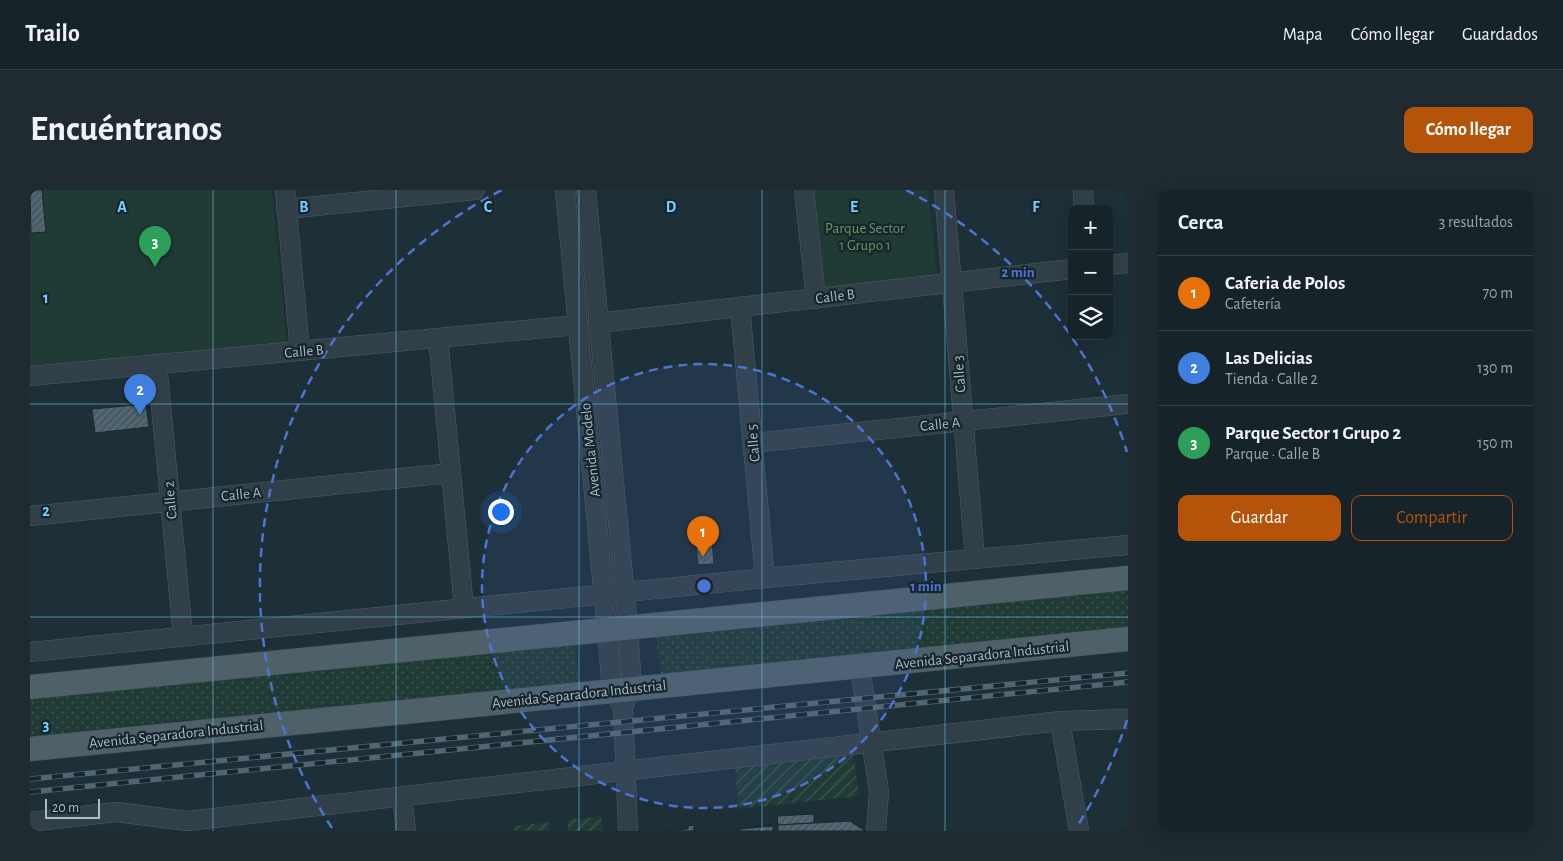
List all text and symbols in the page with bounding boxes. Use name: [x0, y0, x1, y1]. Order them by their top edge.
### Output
text: Trailo: [25, 22, 80, 46]
text: Mapa: [1283, 26, 1323, 44]
text: Cómo llegar: [1351, 26, 1434, 44]
text: Guardados: [1462, 26, 1538, 44]
button: Cómo llegar: [1404, 107, 1533, 153]
text: Encuéntranos: [30, 112, 222, 147]
text: A: [117, 199, 127, 215]
text: B: [299, 199, 309, 215]
text: C: [484, 199, 493, 215]
text: D: [666, 199, 677, 215]
text: E: [850, 199, 858, 215]
text: F: [1032, 199, 1040, 215]
map controls: [1068, 205, 1113, 340]
button: +: [1068, 205, 1113, 250]
text: Cerca: [1178, 212, 1224, 233]
text: 3 resultados: [1439, 214, 1513, 230]
park label: Parque Sector 1 Grupo 1: [825, 221, 905, 253]
pin: 3: [139, 226, 171, 267]
button: −: [1068, 250, 1113, 295]
text: 2 min: [1001, 265, 1035, 280]
text: Caferia de Polos: [1225, 274, 1345, 293]
text: 1: [1191, 285, 1197, 301]
text: 70 m: [1482, 285, 1513, 301]
street label: Calle B: [814, 287, 856, 306]
text: 1: [43, 290, 49, 306]
button: layers: [1068, 295, 1113, 340]
text: Cafetería: [1225, 296, 1281, 312]
street label: Calle B: [284, 342, 324, 361]
text: Las Delicias: [1225, 349, 1312, 368]
street label: Calle 3: [950, 355, 969, 393]
text: 2: [1190, 360, 1198, 376]
text: 130 m: [1477, 360, 1513, 376]
text: Tienda · Calle 2: [1225, 371, 1318, 387]
pin: 2: [124, 374, 156, 415]
street label: Avenida Modelo: [578, 402, 603, 498]
street label: Calle A: [919, 415, 961, 434]
street label: Calle 5: [744, 423, 763, 462]
text: Parque Sector 1 Grupo 2: [1225, 424, 1401, 443]
text: 3: [1191, 435, 1197, 451]
text: 150 m: [1477, 435, 1513, 451]
text: Parque · Calle B: [1225, 446, 1320, 462]
street label: Calle 2: [161, 480, 180, 520]
street label: Calle A: [220, 485, 262, 504]
button: Guardar: [1178, 495, 1341, 541]
button: Compartir: [1351, 495, 1513, 541]
your location: [488, 499, 514, 525]
text: 2: [42, 503, 50, 519]
pin: 1: [687, 516, 719, 557]
centre of rings: [695, 577, 713, 595]
text: 1 min: [910, 579, 942, 594]
street label: Avenida Separadora Industrial: [894, 639, 1070, 672]
street label: Avenida Separadora Industrial: [491, 678, 667, 711]
text: 3: [43, 717, 50, 733]
street label: Avenida Separadora Industrial: [88, 718, 264, 751]
scale bar: [45, 796, 100, 819]
text: 20 m: [52, 801, 79, 815]

